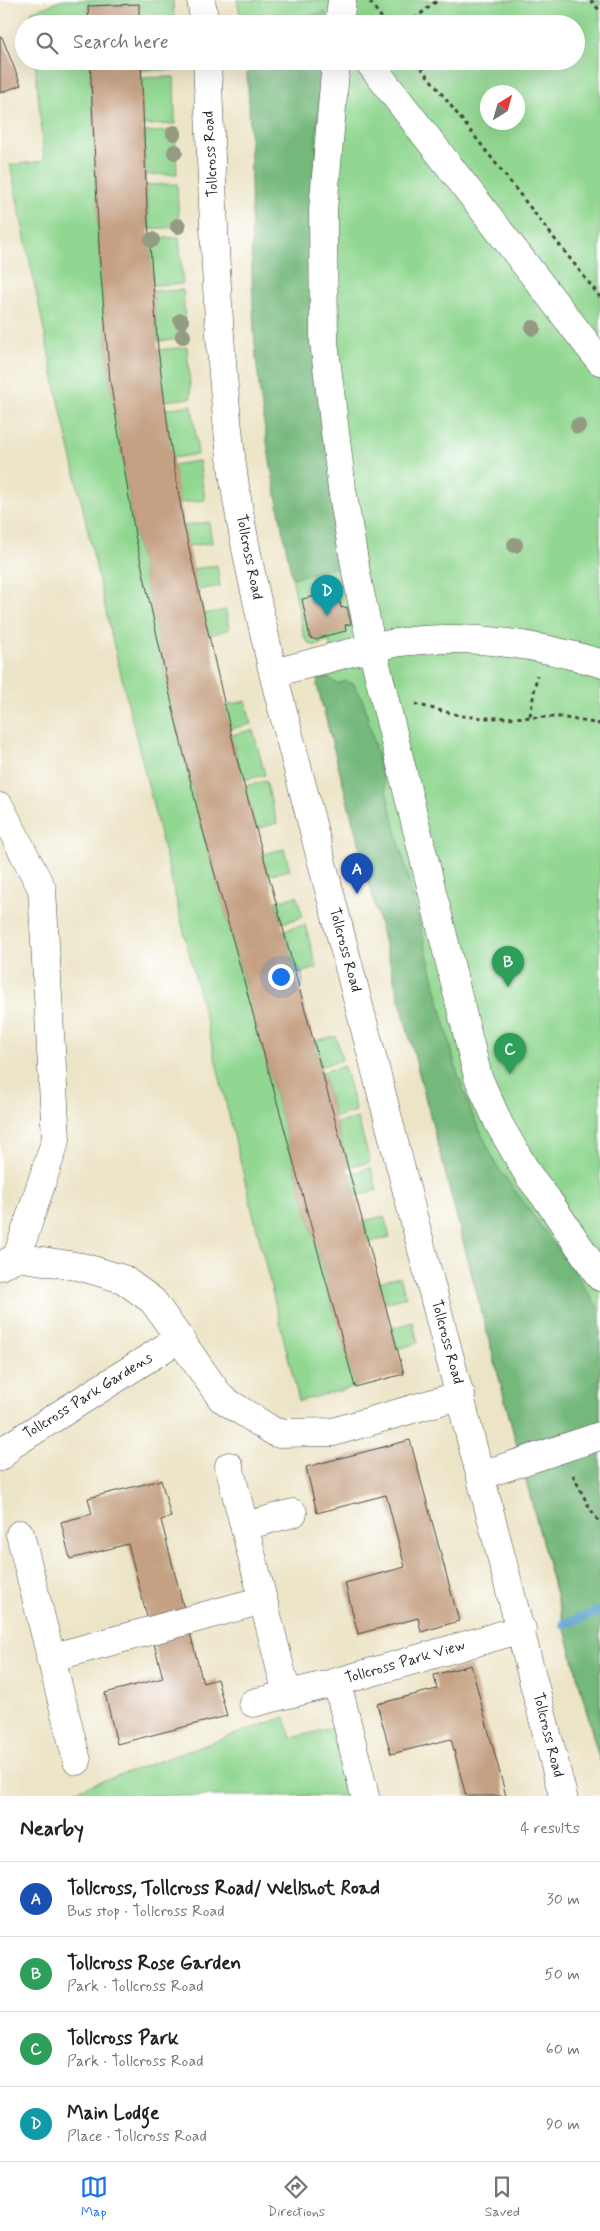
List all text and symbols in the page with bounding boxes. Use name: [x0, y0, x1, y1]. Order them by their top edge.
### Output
search box: [15, 15, 585, 70]
icon: search: [33, 29, 61, 57]
text: Search here: [73, 30, 169, 55]
north arrow: [480, 85, 525, 130]
street label: Tollcross Road: [199, 110, 223, 198]
street label: Tollcross Road: [231, 513, 267, 602]
pin: D: [311, 575, 343, 616]
pin: A: [341, 853, 373, 894]
street label: Tollcross Road: [324, 906, 366, 995]
pin: B: [492, 946, 524, 987]
your location: [268, 964, 294, 990]
pin: C: [494, 1033, 526, 1074]
street label: Tollcross Road: [426, 1298, 468, 1387]
street label: Tollcross Park Gardens: [19, 1348, 157, 1444]
street label: Tollcross Park View: [343, 1635, 467, 1689]
street label: Tollcross Road: [528, 1691, 568, 1780]
text: Nearby: [20, 1815, 84, 1843]
text: 4 results: [520, 1818, 580, 1839]
text: Tollcross, Tollcross Road/ Wellshot Road: [67, 1876, 380, 1901]
text: A: [31, 1889, 41, 1910]
text: 30 m: [547, 1889, 580, 1910]
text: Bus stop · Tollcross Road: [67, 1901, 225, 1922]
text: Tollcross Rose Garden: [67, 1951, 241, 1976]
text: B: [31, 1964, 41, 1985]
text: 50 m: [544, 1964, 580, 1985]
text: Park · Tollcross Road: [67, 1976, 204, 1997]
text: Tollcross Park: [67, 2026, 179, 2051]
text: C: [30, 2039, 42, 2060]
text: 60 m: [546, 2039, 580, 2060]
text: Park · Tollcross Road: [67, 2051, 204, 2072]
text: Main Lodge: [67, 2101, 159, 2126]
text: D: [30, 2114, 42, 2135]
text: 90 m: [546, 2114, 580, 2135]
text: Place · Tollcross Road: [67, 2126, 207, 2147]
tab: Map: [80, 2173, 108, 2221]
tab: Directions: [268, 2173, 325, 2221]
tab: Saved: [485, 2173, 520, 2221]

